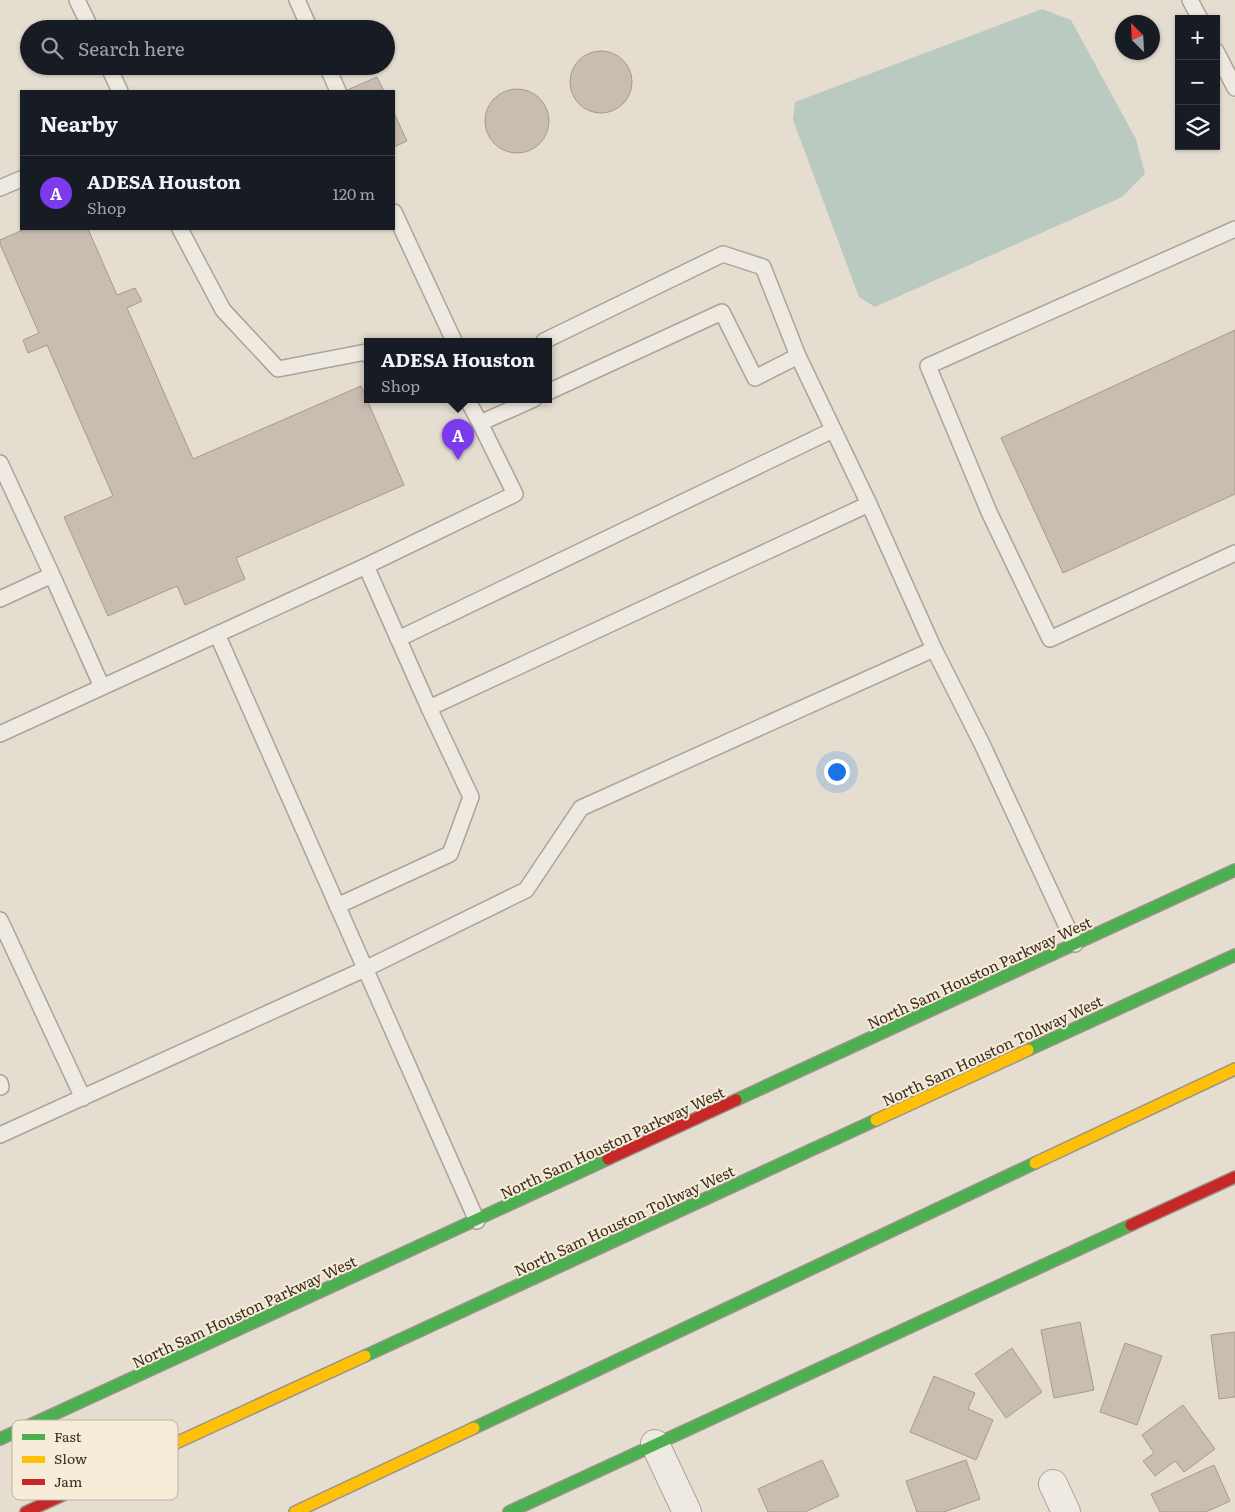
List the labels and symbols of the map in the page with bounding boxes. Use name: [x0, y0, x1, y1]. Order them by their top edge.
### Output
north arrow: [1115, 15, 1160, 60]
pin: A: [442, 419, 474, 460]
your location: [824, 759, 850, 785]
street label: North Sam Houston Parkway West: [863, 910, 1095, 1034]
street label: North Sam Houston Tollway West: [878, 989, 1106, 1111]
street label: North Sam Houston Parkway West: [496, 1080, 728, 1204]
street label: North Sam Houston Tollway West: [510, 1159, 738, 1281]
street label: North Sam Houston Parkway West: [128, 1249, 360, 1373]
legend: [12, 1420, 178, 1500]
text: Fast: [54, 1426, 82, 1446]
text: Slow: [54, 1448, 87, 1468]
text: Jam: [54, 1471, 83, 1491]

